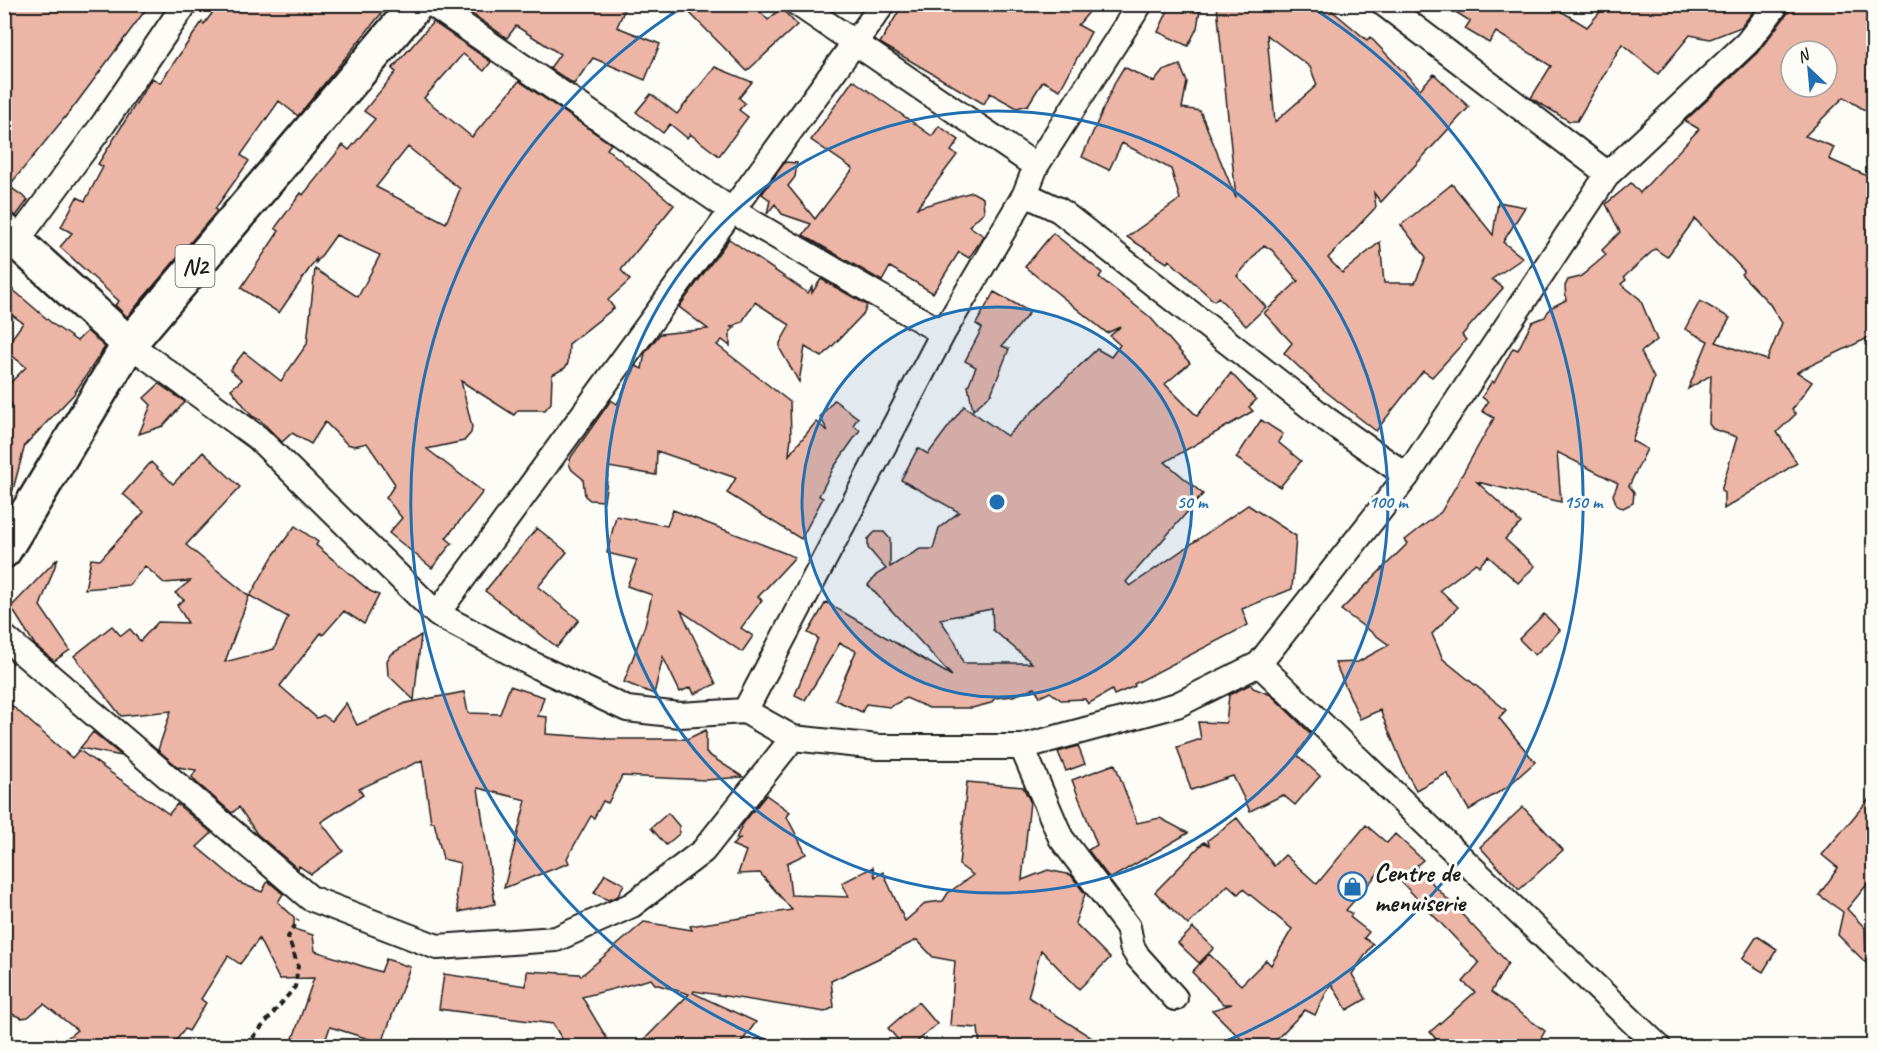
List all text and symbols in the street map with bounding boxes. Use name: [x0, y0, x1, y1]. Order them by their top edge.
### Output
north arrow: [1779, 39, 1839, 99]
text: N: [1794, 44, 1814, 68]
road number: N2: [176, 245, 214, 287]
text: 50 m: [1177, 491, 1209, 513]
text: 100 m: [1369, 491, 1409, 513]
text: 150 m: [1564, 491, 1604, 513]
centre of rings: [987, 492, 1007, 512]
place label: Centre de menuiserie: [1374, 856, 1467, 919]
shop icon: Centre de menuiserie: [1337, 871, 1369, 903]

